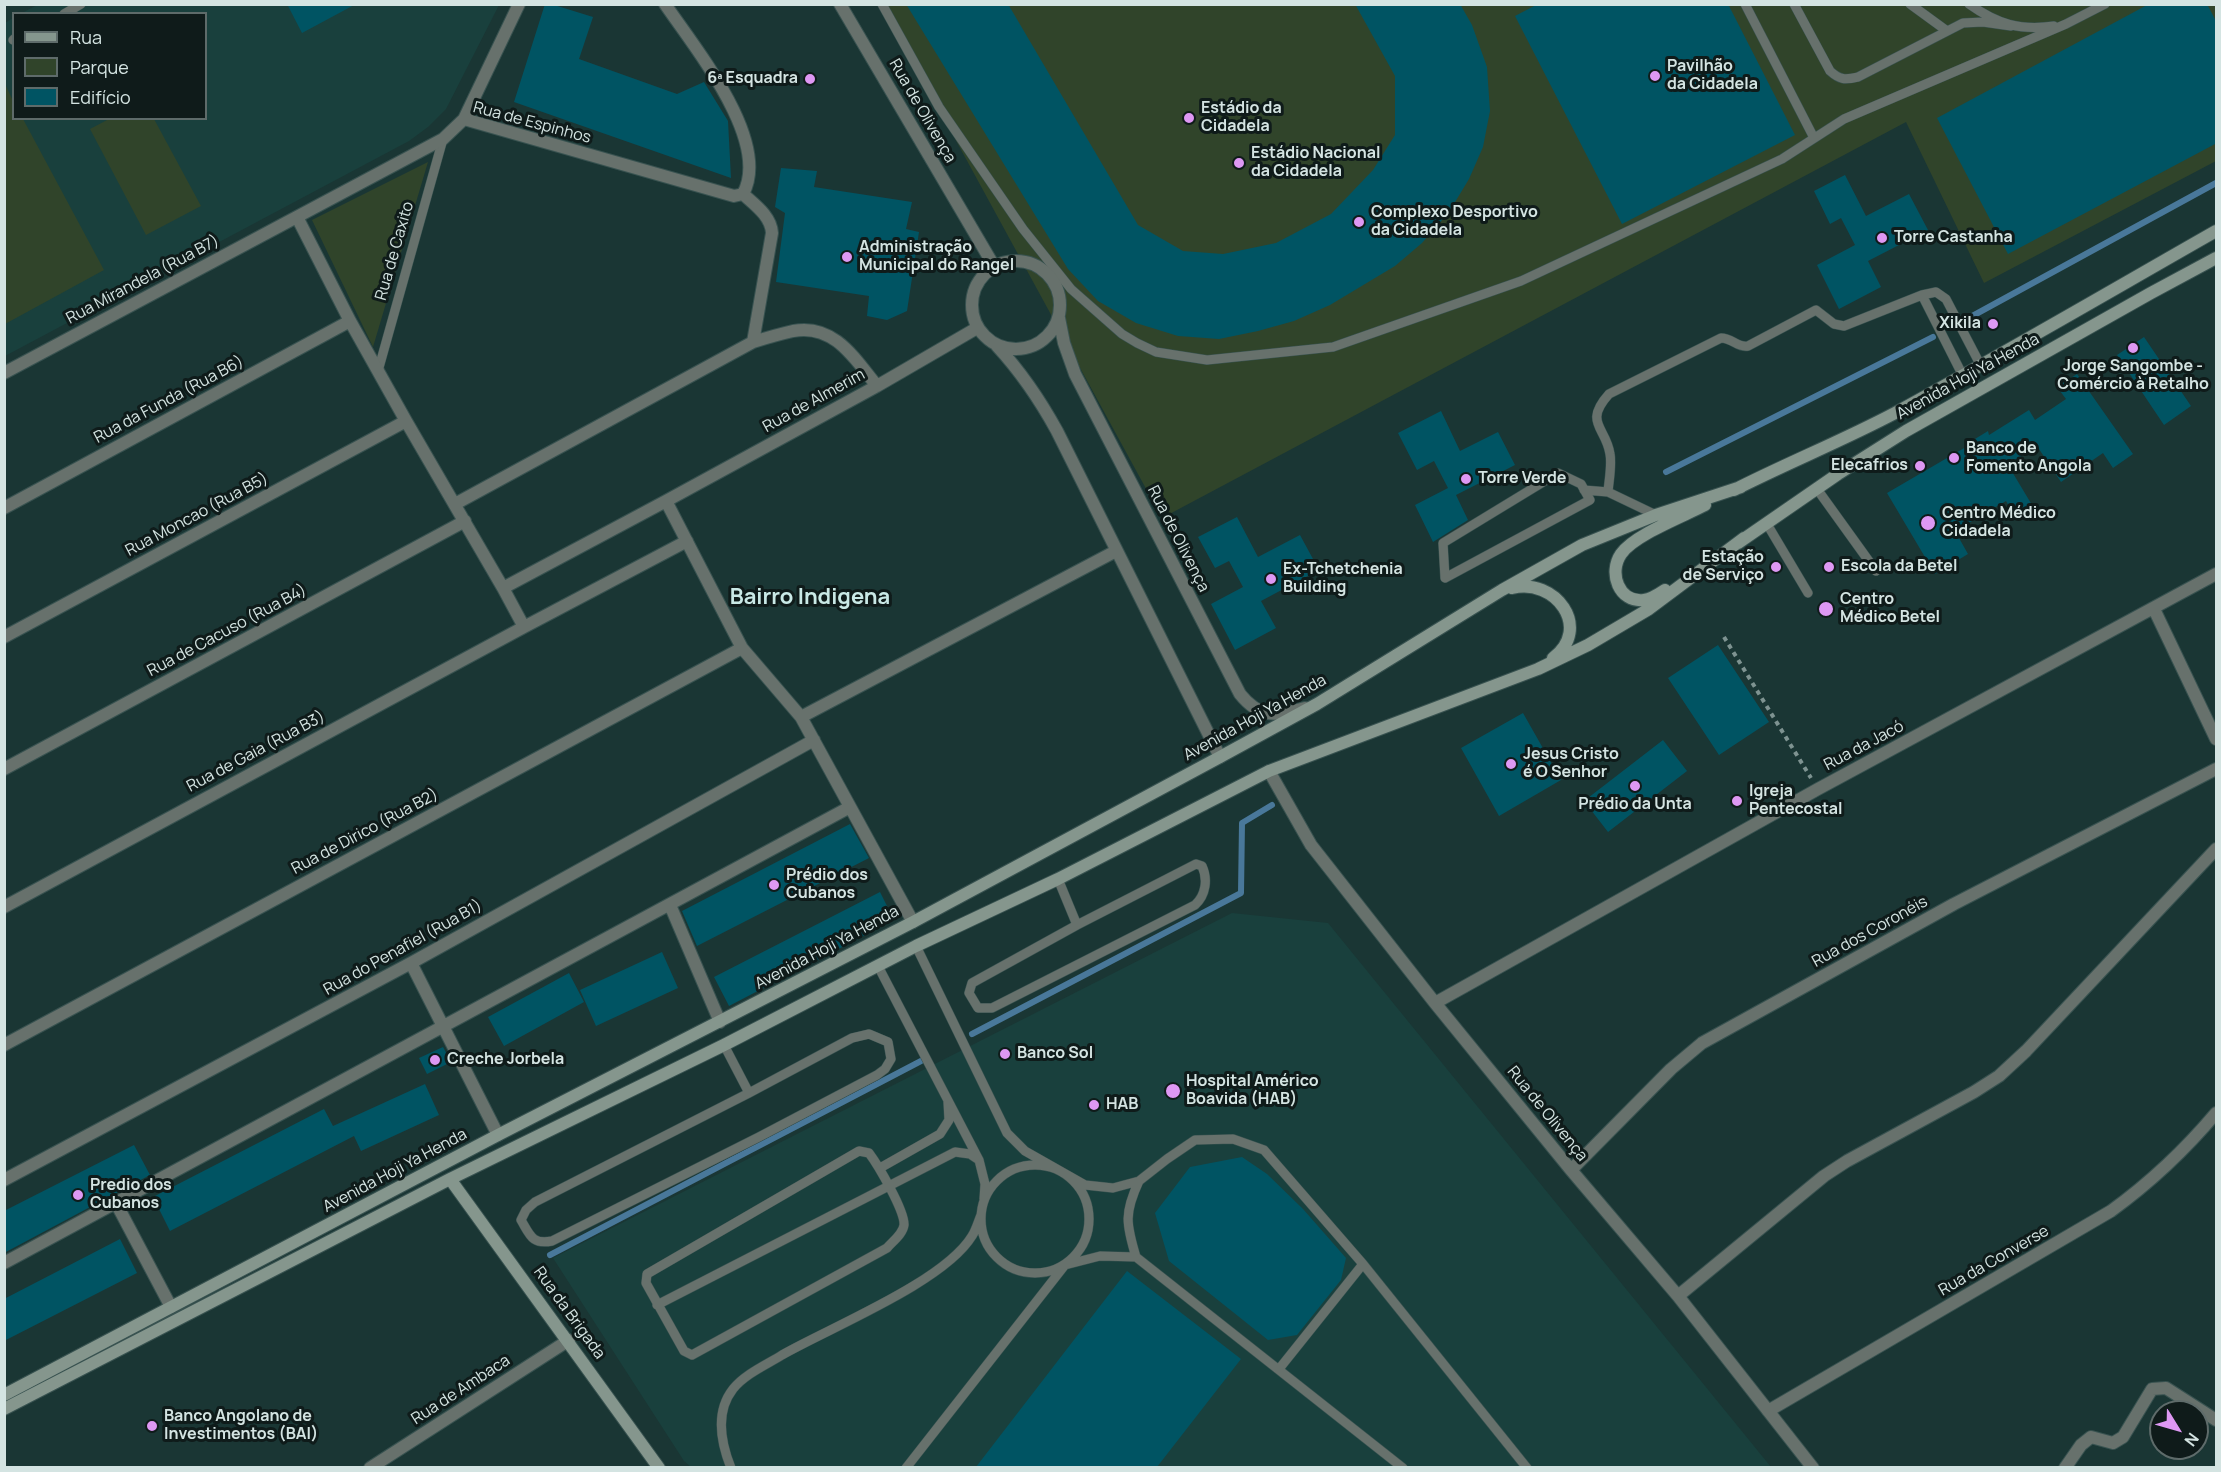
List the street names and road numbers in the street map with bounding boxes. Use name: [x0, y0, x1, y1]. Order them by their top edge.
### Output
street label: Rua de Olivença: [884, 56, 960, 166]
street label: Rua de Espinhos: [471, 98, 593, 148]
street label: Rua de Caxito: [372, 199, 418, 303]
street label: Rua Mirandela (Rua B7): [63, 232, 223, 328]
street label: Avenida Hoji Ya Henda: [1893, 330, 2043, 424]
street label: Rua da Funda (Rua B6): [91, 352, 247, 448]
street label: Rua de Almerim: [760, 365, 868, 437]
street label: Rua Moncao (Rua B5): [122, 469, 272, 561]
street label: Rua de Olivença: [1143, 483, 1213, 595]
street label: Rua de Cacuso (Rua B4): [144, 581, 310, 681]
street label: Avenida Hoji Ya Henda: [1180, 671, 1330, 765]
street label: Rua de Gaia (Rua B3): [184, 707, 328, 797]
street label: Rua da Jacó: [1821, 717, 1907, 775]
street label: Rua de Dirico (Rua B2): [288, 785, 442, 879]
street label: Rua dos Coronéis: [1809, 892, 1931, 972]
street label: Rua do Penafiel (Rua B1): [320, 896, 486, 1000]
street label: Avenida Hoji Ya Henda: [752, 902, 902, 994]
street label: Rua de Olivença: [1503, 1063, 1591, 1165]
street label: Avenida Hoji Ya Henda: [320, 1125, 470, 1217]
street label: Rua da Converse: [1935, 1222, 2053, 1300]
street label: Rua da Brigada: [529, 1263, 609, 1363]
street label: Rua de Ambaca: [408, 1351, 514, 1429]

